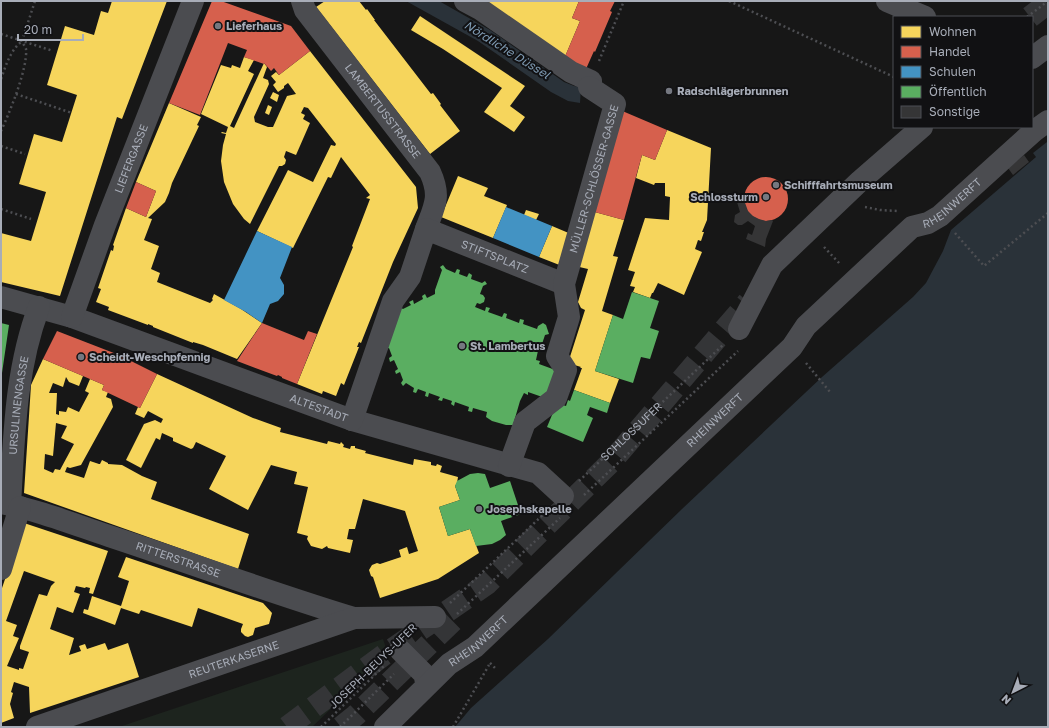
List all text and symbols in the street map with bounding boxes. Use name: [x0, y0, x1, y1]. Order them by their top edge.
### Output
scale bar: [18, 16, 83, 42]
legend: [893, 16, 1033, 128]
water label: Nördliche Düssel: [462, 17, 554, 83]
place label: Lieferhaus: [226, 19, 282, 32]
marker: Lieferhaus: [213, 21, 223, 31]
text: 20 m: [24, 22, 52, 37]
text: Wohnen: [929, 24, 976, 39]
text: Handel: [929, 44, 971, 59]
street label: LAMBERTUSSTRASSE: [343, 61, 424, 161]
text: Schulen: [929, 64, 976, 79]
place label: Radschlägerbrunnen: [677, 84, 789, 97]
text: Öffentlich: [929, 84, 987, 99]
marker: Radschlägerbrunnen: [664, 86, 674, 96]
street label: MÜLLER-SCHLÖSSER-GASSE: [566, 103, 621, 254]
text: Sonstige: [929, 104, 980, 119]
street label: LIEFERGASSE: [111, 122, 150, 195]
street label: RHEINWERFT: [921, 175, 984, 230]
place label: Schifffahrtsmuseum: [784, 178, 893, 191]
marker: Schifffahrtsmuseum: [771, 180, 781, 190]
place label: Schlossturm: [690, 190, 758, 203]
marker: Schlossturm: [761, 192, 771, 202]
street label: STIFTSPLATZ: [459, 237, 531, 275]
place label: St. Lambertus: [470, 339, 545, 352]
marker: St. Lambertus: [457, 341, 467, 351]
place label: Scheidt-Weschpfennig: [89, 350, 211, 363]
marker: Scheidt-Weschpfennig: [76, 352, 86, 362]
street label: URSULINENGASSE: [6, 354, 31, 455]
street label: RHEINWERFT: [684, 390, 745, 449]
street label: ALTESTADT: [288, 391, 350, 424]
street label: SCHLOSSUFER: [598, 399, 664, 463]
place label: Josephskapelle: [487, 502, 572, 515]
marker: Josephskapelle: [474, 504, 484, 514]
street label: RITTERSTRASSE: [134, 538, 223, 580]
street label: RHEINWERFT: [446, 613, 510, 669]
street label: JOSEPH-BEUYS-UFER: [326, 620, 419, 711]
street label: REUTERKASERNE: [187, 637, 281, 680]
north arrow: [993, 672, 1033, 712]
text: N: [999, 692, 1013, 707]

